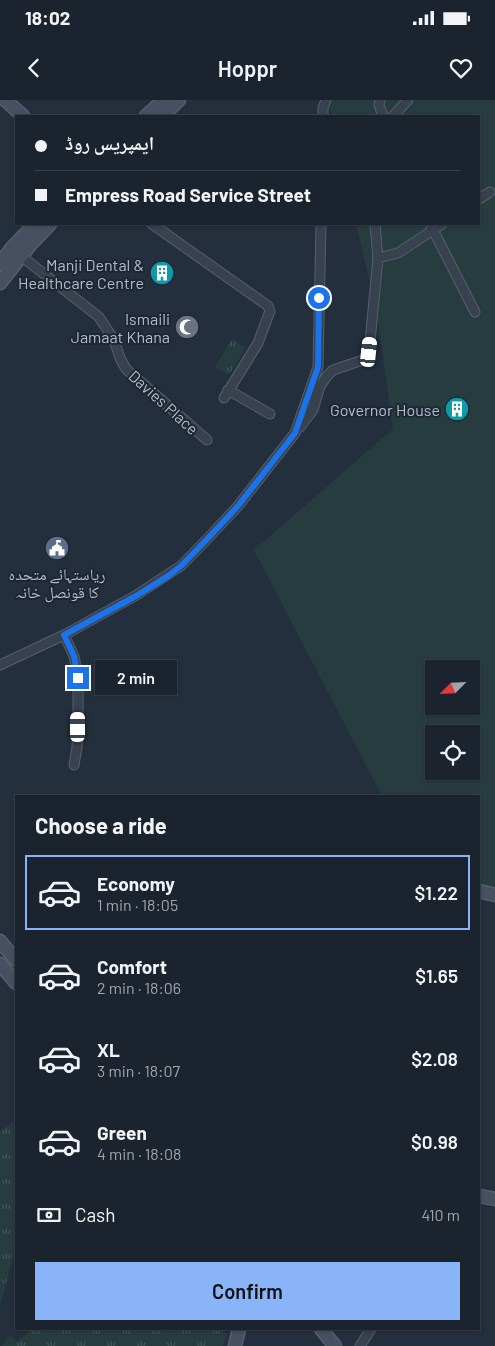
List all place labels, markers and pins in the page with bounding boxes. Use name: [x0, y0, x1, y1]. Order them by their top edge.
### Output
place label: Manji Dental & Healthcare Centre: [18, 255, 144, 292]
building icon: Manji Dental & Healthcare Centre: [149, 260, 175, 286]
place label: Ismaili Jamaat Khana: [71, 309, 170, 346]
mosque icon: Ismaili Jamaat Khana: [174, 314, 200, 340]
building icon: Governor House: [444, 396, 470, 422]
place label: Governor House: [330, 400, 440, 419]
public building icon: ریاستہائے متحدہ کا قونصل خانہ: [44, 535, 70, 561]
place label: ریاستہائے متحدہ کا قونصل خانہ: [9, 564, 105, 603]

